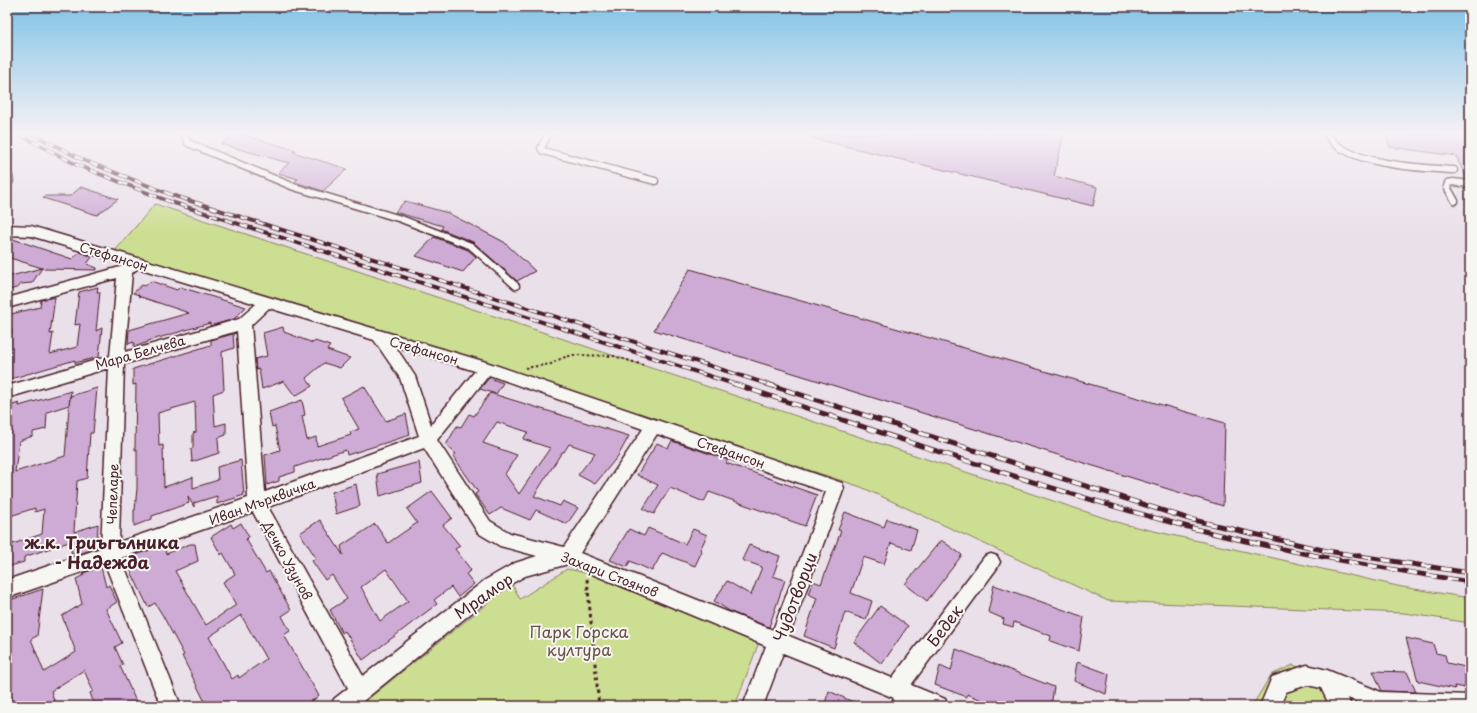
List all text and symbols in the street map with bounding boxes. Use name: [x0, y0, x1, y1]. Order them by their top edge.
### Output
street label: Стефансон: [77, 237, 151, 275]
street label: Мара Белчева: [93, 330, 188, 374]
street label: Стефансон: [387, 331, 461, 369]
street label: Стефансон: [694, 431, 768, 473]
street label: Чепеларе: [101, 463, 123, 525]
street label: Иван Мърквичка: [206, 473, 318, 529]
street label: Дечко Узунов: [258, 516, 318, 603]
district label: ж.к. Триъгълника - Надежда: [24, 529, 180, 575]
street label: Захари Стоянов: [559, 547, 661, 601]
street label: Чудотворци: [766, 549, 822, 645]
street label: Мрамор: [449, 566, 517, 624]
street label: Бедек: [920, 599, 968, 651]
park label: Парк Горска култура: [529, 619, 629, 661]

